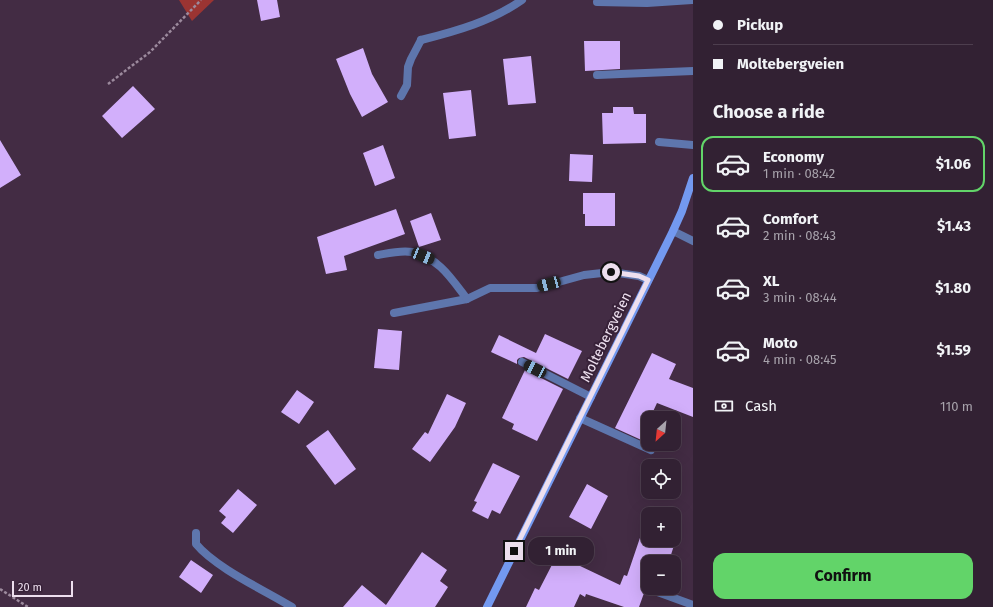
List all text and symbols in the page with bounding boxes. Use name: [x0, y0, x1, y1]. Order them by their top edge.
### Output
text: Pickup: [737, 16, 783, 34]
text: Moltebergveien: [737, 55, 844, 73]
text: Choose a ride: [713, 101, 825, 123]
icon: car: [715, 146, 751, 182]
text: Economy: [763, 148, 824, 166]
text: $1.06: [936, 155, 971, 173]
text: 1 min · 08:42: [763, 166, 835, 181]
icon: car: [715, 208, 751, 244]
text: Comfort: [763, 210, 819, 228]
text: $1.43: [937, 217, 971, 235]
text: 2 min · 08:43: [763, 228, 836, 243]
car: [410, 246, 436, 266]
route start: [602, 263, 620, 281]
icon: car: [715, 270, 751, 306]
text: XL: [763, 272, 779, 290]
car: [536, 275, 562, 293]
text: $1.80: [935, 279, 971, 297]
street label: Moltebergveien: [577, 289, 635, 385]
text: 3 min · 08:44: [763, 290, 837, 305]
icon: car: [715, 332, 751, 368]
text: Moto: [763, 334, 798, 352]
text: $1.59: [936, 341, 971, 359]
text: 4 min · 08:45: [763, 352, 837, 367]
car: [522, 358, 548, 380]
icon: cash: [713, 395, 735, 417]
text: Cash: [745, 397, 777, 415]
text: 110 m: [940, 399, 973, 414]
north arrow: [641, 411, 681, 451]
map controls: [641, 411, 681, 595]
button: locate: [641, 459, 681, 499]
button: +: [641, 507, 681, 547]
callout: 1 min: [528, 537, 594, 565]
route end: [505, 542, 523, 560]
text: 1 min: [545, 543, 577, 558]
button: Confirm: [713, 553, 973, 599]
button: −: [641, 555, 681, 595]
scale bar: [12, 579, 73, 598]
text: 20 m: [18, 581, 42, 594]

